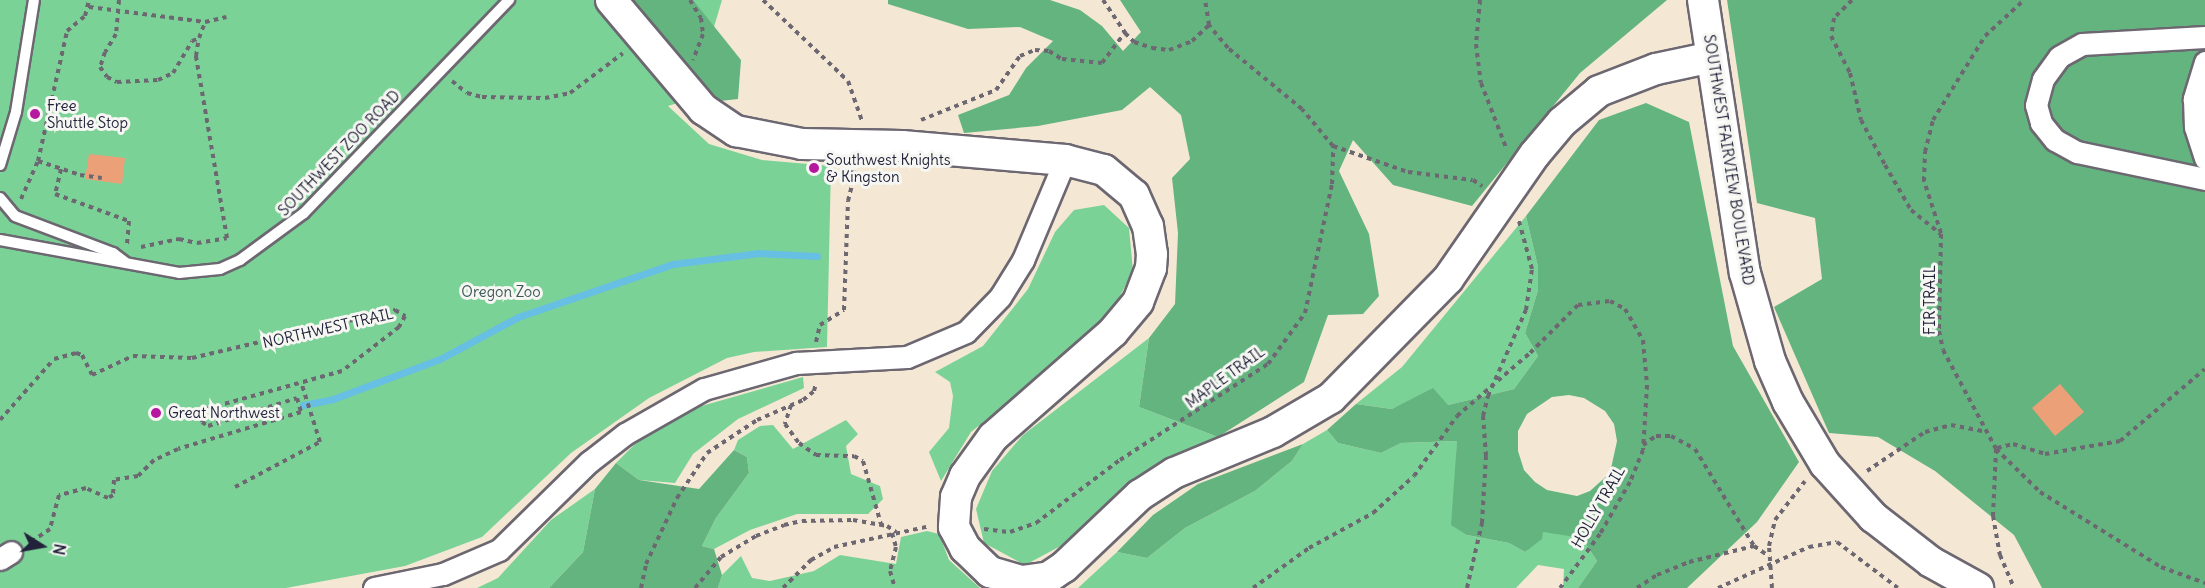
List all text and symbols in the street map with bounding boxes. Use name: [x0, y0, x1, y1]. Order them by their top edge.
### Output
street label: SOUTHWEST FAIRVIEW BOULEVARD: [1700, 33, 1758, 287]
street label: SOUTHWEST ZOO ROAD: [274, 87, 404, 219]
place label: Free Shuttle Stop: [47, 96, 128, 131]
marker: Free Shuttle Stop: [28, 107, 42, 121]
place label: Southwest Knights & Kingston: [826, 150, 951, 185]
marker: Southwest Knights & Kingston: [807, 161, 821, 175]
street label: FIR TRAIL: [1921, 265, 1939, 335]
park label: Oregon Zoo: [461, 283, 541, 301]
street label: NORTHWEST TRAIL: [261, 304, 395, 352]
street label: MAPLE TRAIL: [1182, 342, 1268, 412]
place label: Great Northwest: [168, 404, 280, 422]
marker: Great Northwest: [149, 406, 163, 420]
street label: HOLLY TRAIL: [1567, 463, 1629, 551]
north arrow: [12, 516, 72, 576]
text: N: [49, 542, 71, 557]

